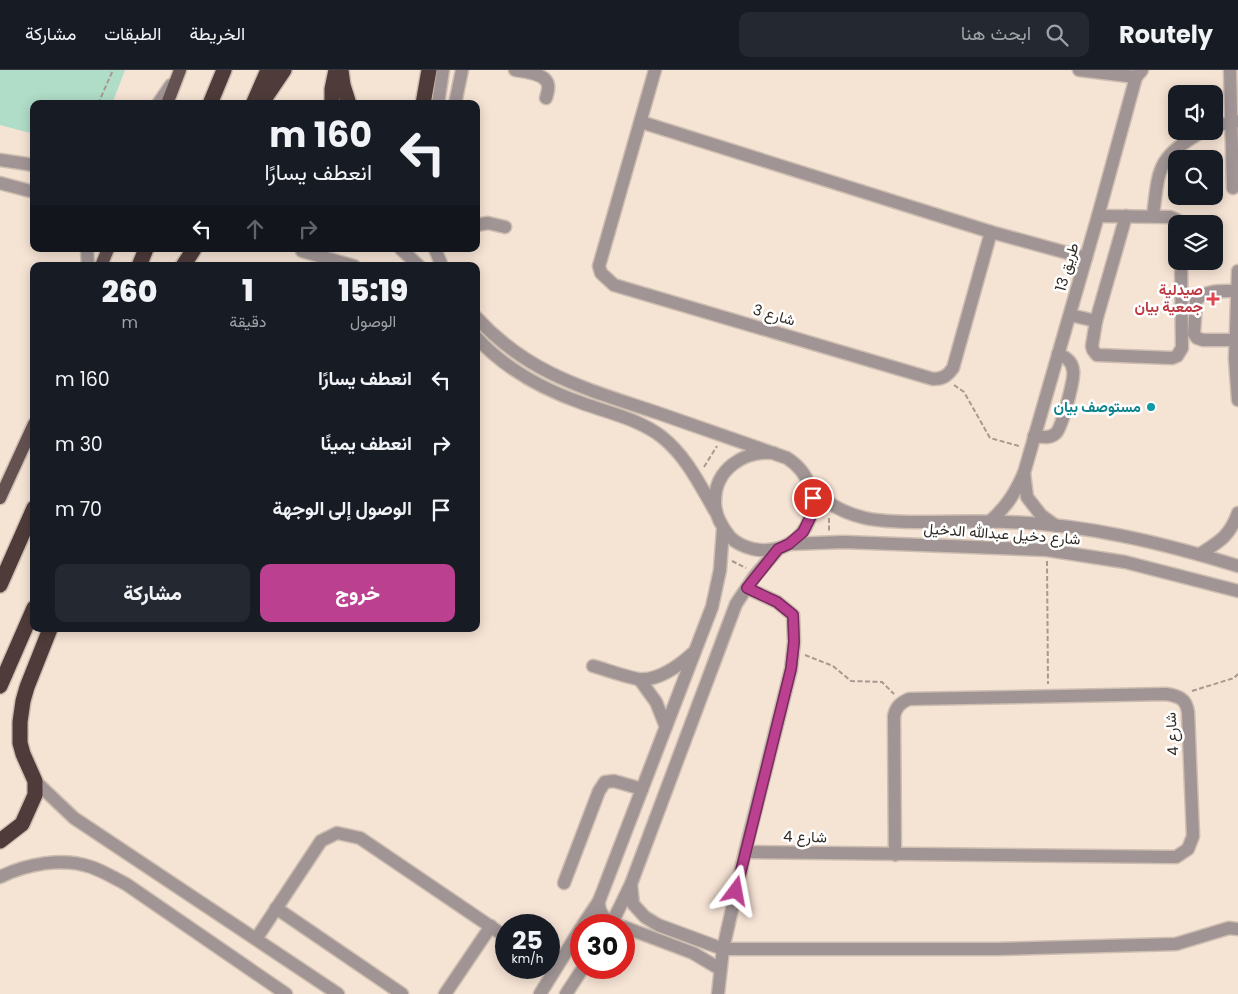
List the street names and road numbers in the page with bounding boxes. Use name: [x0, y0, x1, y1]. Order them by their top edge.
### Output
street label: طريق 13: [1050, 240, 1083, 294]
street label: شارع 3: [750, 298, 798, 332]
street label: شارع دخيل عبدالله الدخيل: [923, 518, 1081, 550]
street label: شارع 4: [1159, 711, 1184, 757]
street label: شارع 4: [783, 826, 827, 848]

